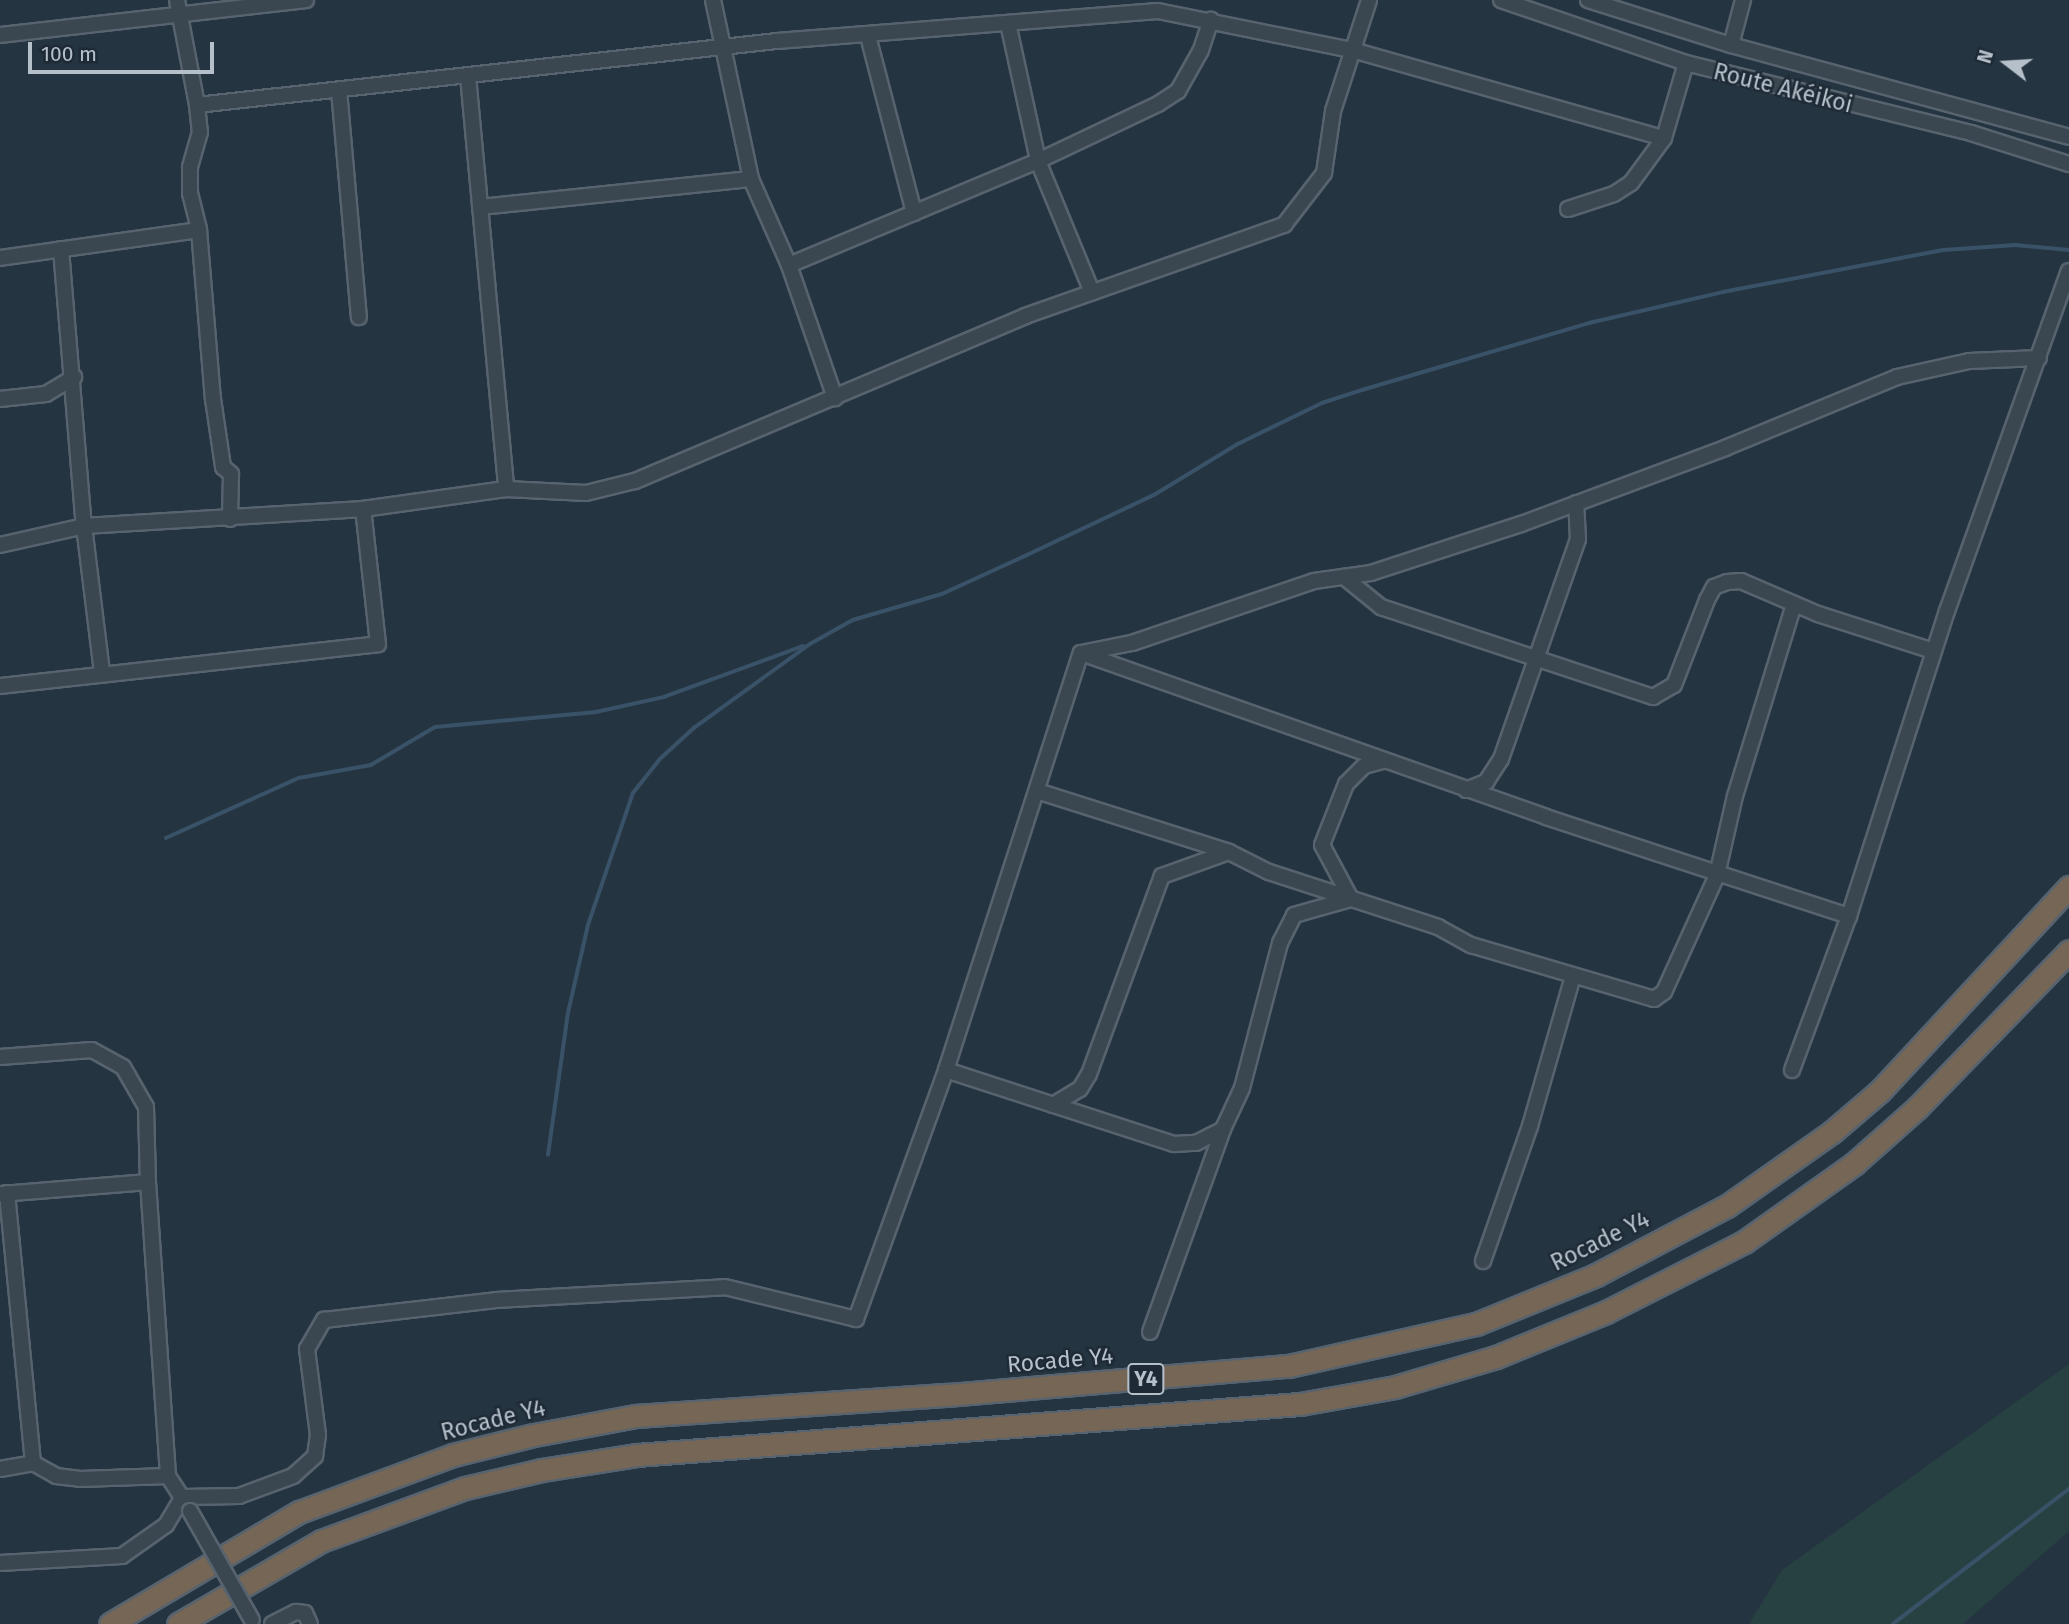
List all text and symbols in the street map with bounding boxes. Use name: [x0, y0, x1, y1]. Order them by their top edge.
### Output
scale bar: [32, 28, 217, 72]
north arrow: [1971, 28, 2041, 98]
text: 100 m: [41, 41, 97, 67]
text: N: [1973, 47, 1998, 66]
street label: Route Akéikoi: [1711, 57, 1855, 119]
street label: Rocade Y4: [1546, 1205, 1654, 1277]
street label: Rocade Y4: [1006, 1342, 1114, 1378]
road number: Y4: [1127, 1362, 1165, 1396]
street label: Rocade Y4: [438, 1394, 548, 1446]

